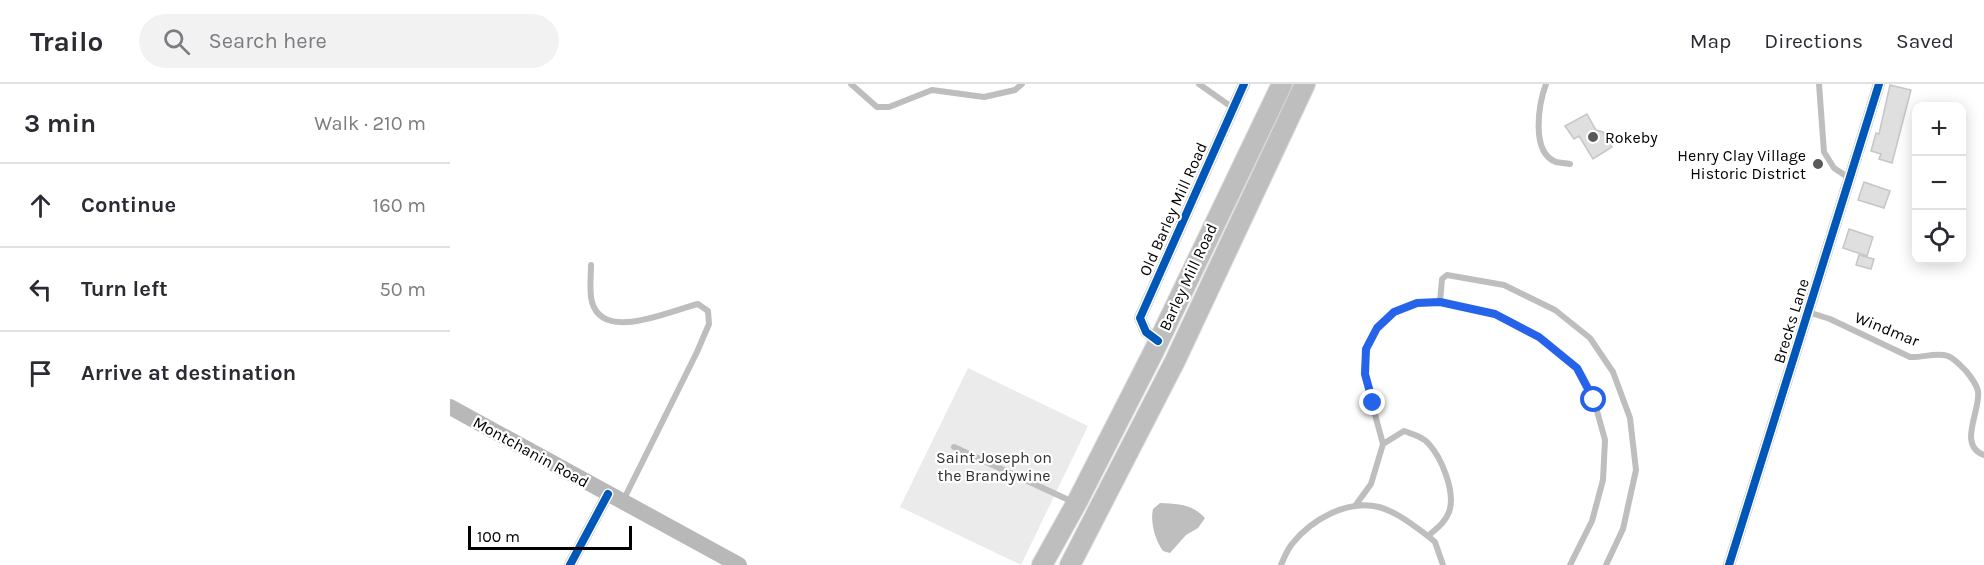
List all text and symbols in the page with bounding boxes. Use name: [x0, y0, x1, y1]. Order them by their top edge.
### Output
search box: [139, 14, 559, 68]
text: Trailo: [30, 25, 103, 58]
icon: search: [160, 25, 193, 58]
text: Search here: [208, 28, 327, 54]
text: Map: [1690, 29, 1731, 53]
text: Directions: [1764, 29, 1863, 53]
text: Saved: [1896, 29, 1954, 53]
map controls: [1912, 102, 1966, 264]
button: +: [1912, 102, 1966, 156]
text: 3 min: [24, 108, 96, 139]
text: Walk · 210 m: [314, 112, 426, 135]
place label: Rokeby: [1605, 128, 1658, 147]
marker: Rokeby: [1586, 130, 1600, 144]
street label: Old Barley Mill Road: [1135, 139, 1211, 279]
place label: Henry Clay Village Historic District: [1677, 146, 1806, 183]
button: −: [1912, 156, 1966, 210]
marker: Henry Clay Village Historic District: [1811, 157, 1825, 171]
icon: ahead: [24, 189, 57, 222]
text: Continue: [81, 192, 176, 218]
text: 160 m: [373, 194, 426, 217]
button: locate: [1912, 210, 1966, 264]
street label: Barley Mill Road: [1155, 220, 1221, 334]
icon: left: [24, 273, 57, 306]
text: Turn left: [81, 276, 168, 302]
street label: Brecks Lane: [1769, 276, 1813, 366]
text: 50 m: [379, 278, 426, 301]
street label: Windmar: [1852, 307, 1922, 351]
icon: arrive: [24, 357, 57, 390]
text: Arrive at destination: [81, 360, 296, 386]
route start: [1580, 386, 1606, 412]
route end: [1359, 389, 1385, 415]
street label: Montchanin Road: [470, 412, 592, 492]
park label: Saint Joseph on the Brandywine: [936, 448, 1052, 485]
scale bar: [468, 523, 632, 550]
text: 100 m: [477, 527, 520, 546]

